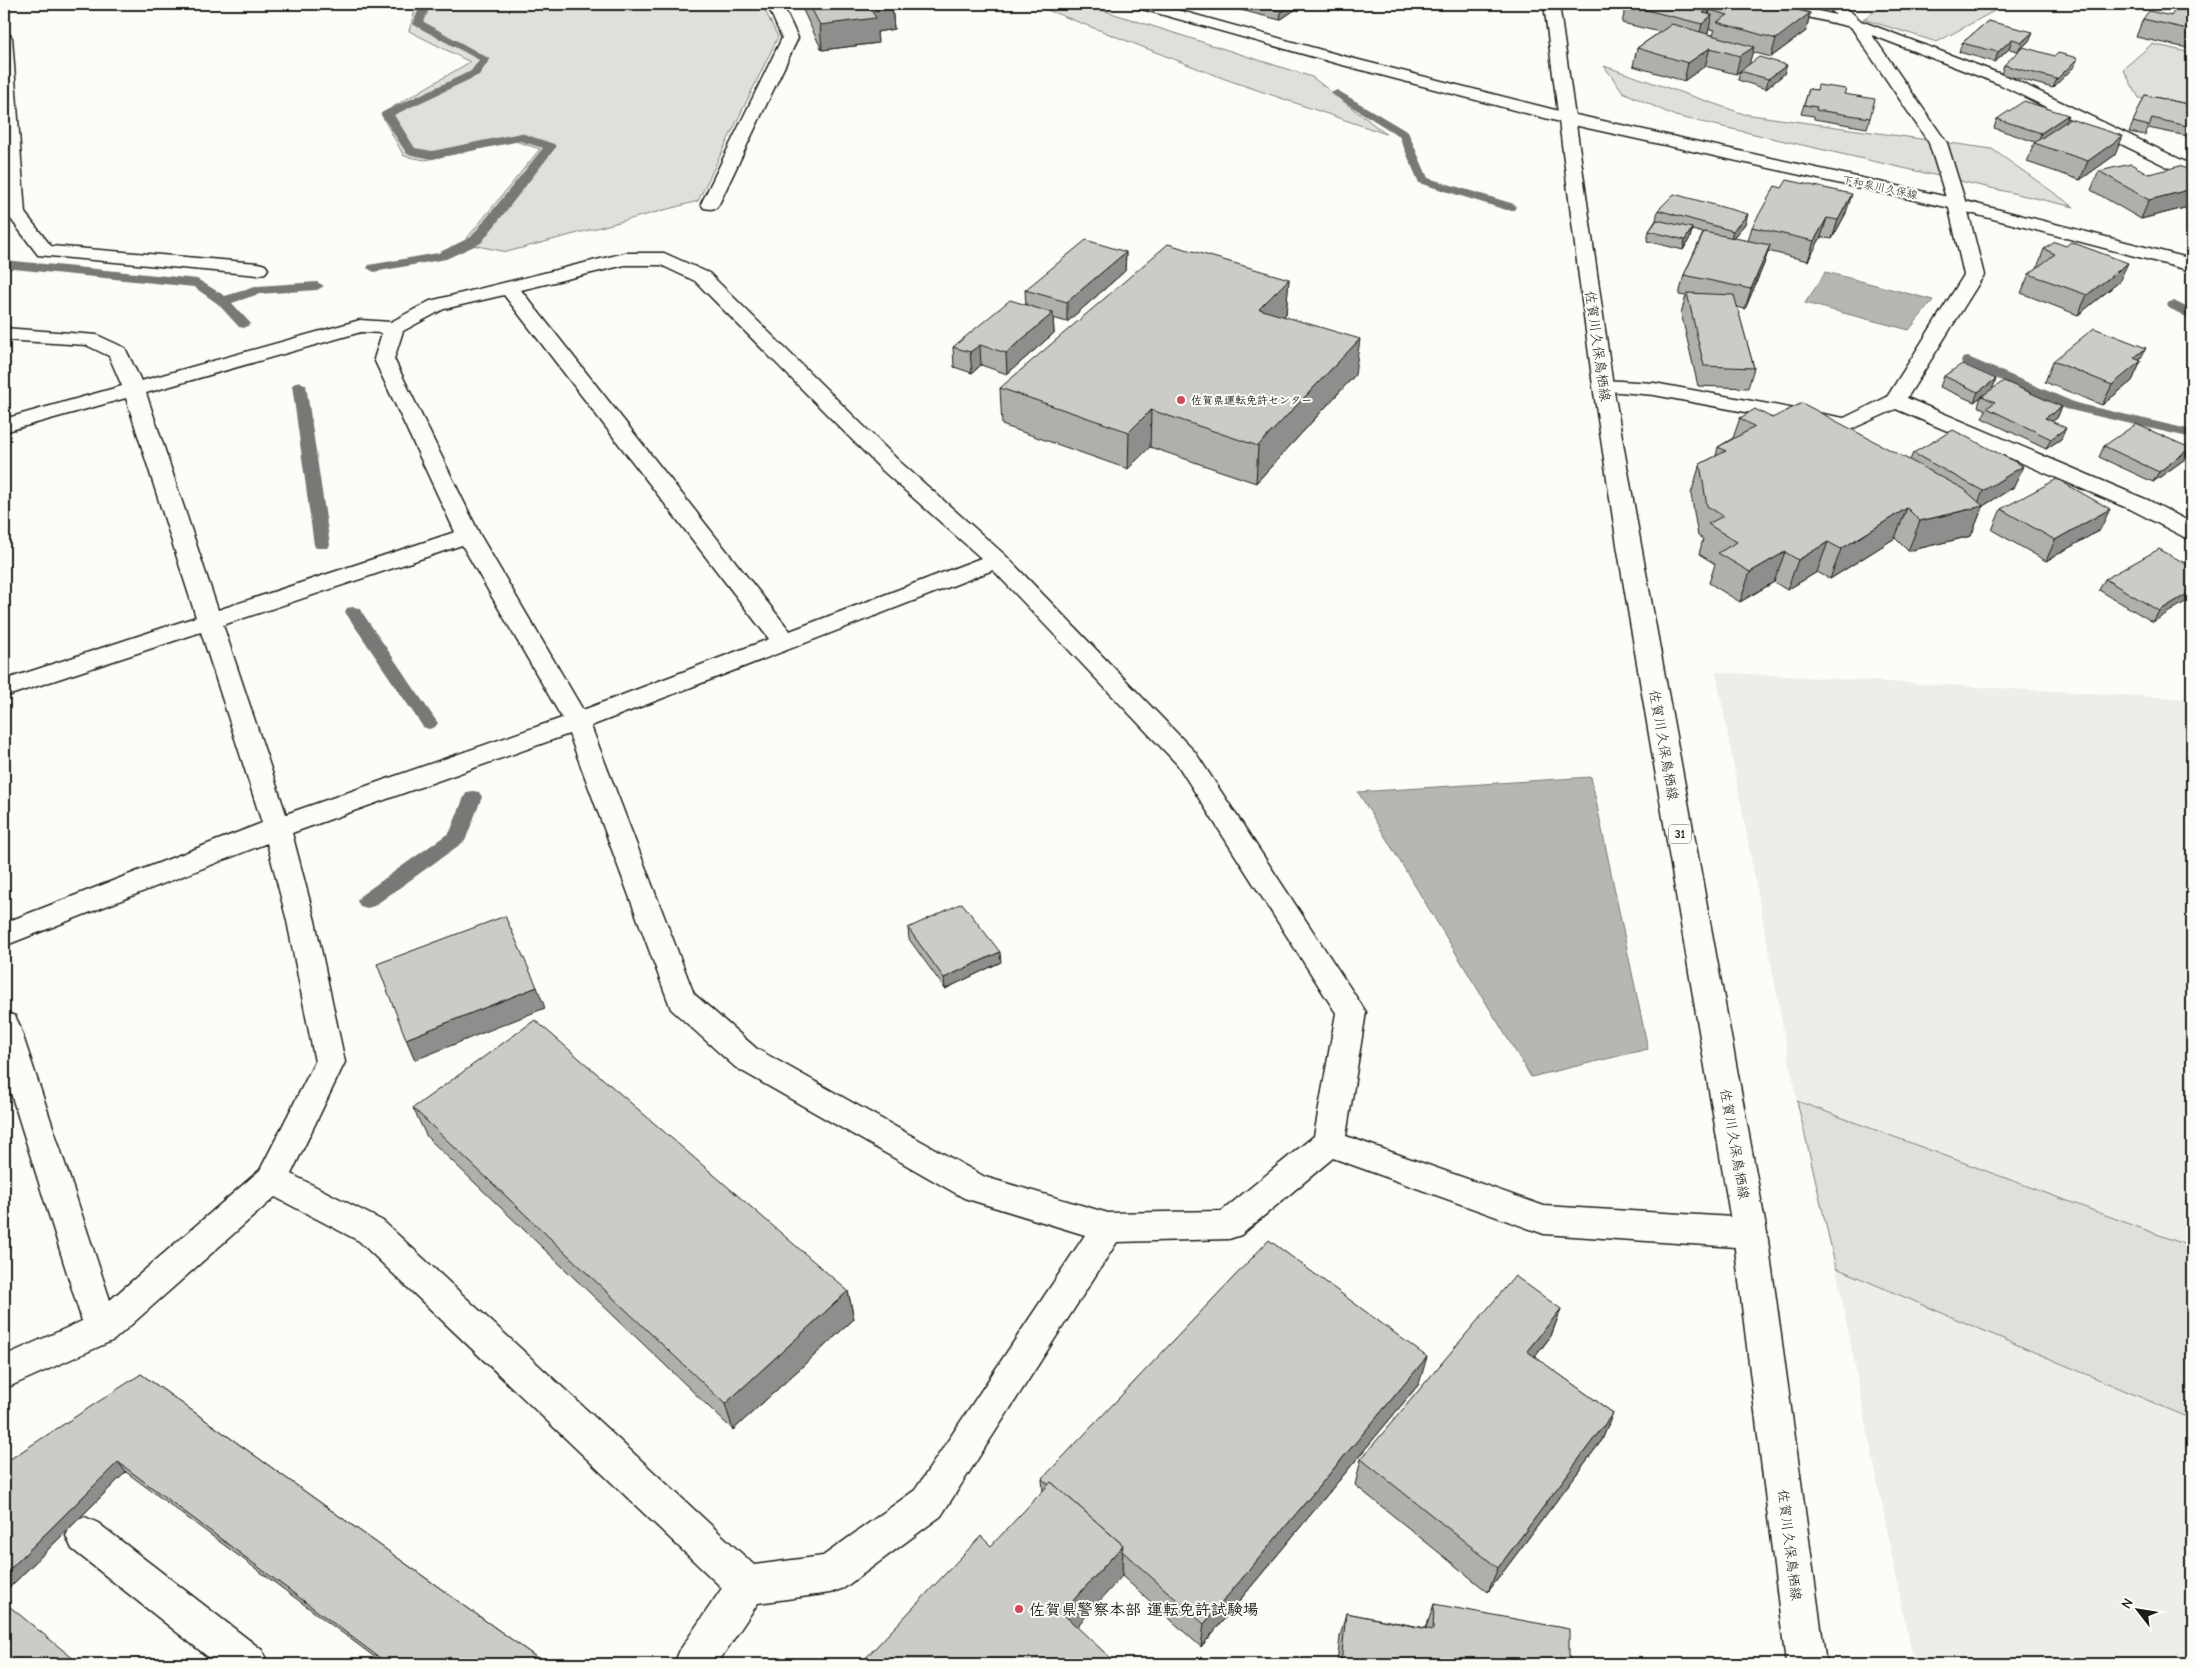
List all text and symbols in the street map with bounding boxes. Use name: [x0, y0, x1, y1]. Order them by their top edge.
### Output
street label: 下和泉川久保線: [1841, 173, 1919, 202]
street label: 佐賀川久保鳥栖線: [1581, 289, 1614, 403]
marker: 佐賀県運転免許センター: [1175, 394, 1187, 406]
place label: 佐賀県運転免許センター: [1191, 394, 1312, 407]
street label: 佐賀川久保鳥栖線: [1645, 688, 1682, 802]
road number: 31: [1669, 824, 1691, 844]
street label: 佐賀川久保鳥栖線: [1716, 1087, 1753, 1201]
street label: 佐賀川久保鳥栖線: [1774, 1488, 1805, 1602]
north arrow: [2114, 1586, 2164, 1636]
text: N: [2118, 1595, 2137, 1612]
place label: 佐賀県警察本部 運転免許試験場: [1029, 1601, 1259, 1619]
marker: 佐賀県警察本部 運転免許試験場: [1013, 1603, 1025, 1615]

